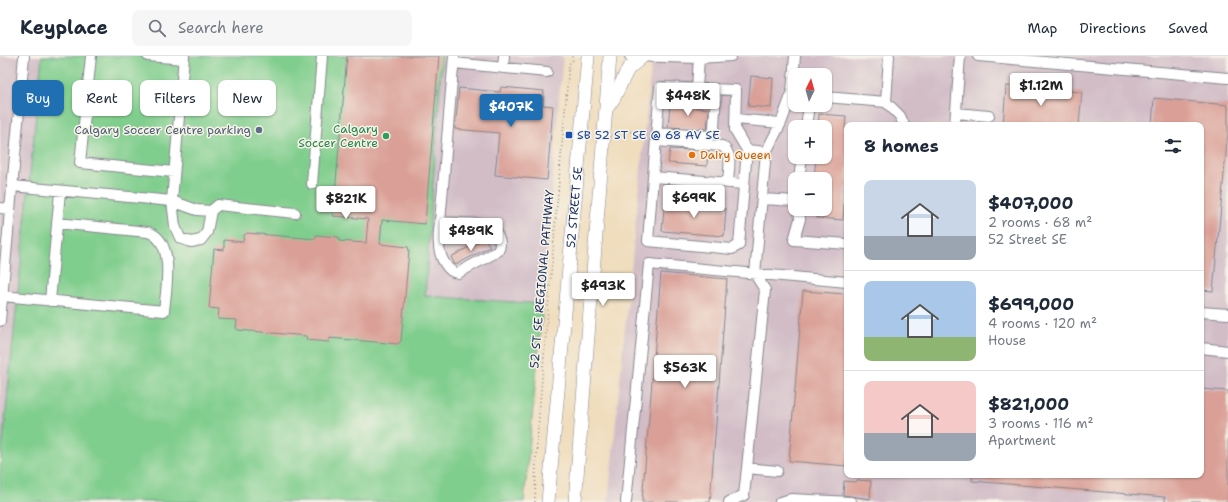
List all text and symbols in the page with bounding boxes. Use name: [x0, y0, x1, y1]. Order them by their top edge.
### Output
search box: [132, 10, 412, 46]
text: Keyplace: [20, 15, 108, 40]
icon: search: [146, 17, 168, 39]
text: Search here: [178, 18, 264, 38]
text: Map: [1028, 19, 1058, 37]
text: Directions: [1080, 19, 1146, 37]
text: Saved: [1168, 19, 1208, 37]
north arrow: [788, 68, 832, 112]
map controls: [788, 68, 832, 216]
pin: $1.12M: [1008, 73, 1074, 107]
text: $1.12M: [1019, 77, 1063, 94]
chip: Buy: [12, 80, 64, 116]
chip: Rent: [72, 80, 132, 116]
chip: Filters: [140, 80, 210, 116]
chip: New: [218, 80, 276, 116]
pin: $448K: [660, 83, 716, 117]
text: $448K: [666, 87, 710, 104]
pin: $407K: [483, 94, 539, 128]
text: $407K: [489, 98, 533, 115]
button: +: [788, 120, 832, 164]
place label: Calgary Soccer Centre: [298, 121, 378, 151]
place label: Calgary Soccer Centre parking: [75, 122, 251, 138]
marker: Calgary Soccer Centre parking: [254, 125, 264, 135]
place label: SB 52 ST SE @ 68 AV SE: [577, 127, 720, 143]
marker: SB 52 ST SE @ 68 AV SE: [564, 130, 574, 140]
marker: Calgary Soccer Centre: [381, 131, 391, 141]
text: 8 homes: [864, 135, 939, 157]
icon: filters: [1162, 135, 1184, 157]
place label: Dairy Queen: [700, 147, 771, 163]
marker: Dairy Queen: [687, 150, 697, 160]
street label: 52 STREET SE: [563, 166, 586, 249]
button: −: [788, 172, 832, 216]
pin: $699K: [666, 185, 722, 219]
pin: $821K: [318, 186, 374, 220]
street label: 52 ST SE REGIONAL PATHWAY: [526, 188, 558, 369]
text: $699K: [672, 189, 716, 206]
text: $821K: [325, 190, 367, 207]
text: $407,000: [988, 192, 1073, 214]
icon: home: [896, 196, 944, 244]
text: 2 rooms · 68 m²: [988, 214, 1092, 231]
pin: $489K: [443, 218, 499, 252]
text: $489K: [449, 222, 493, 239]
text: 52 Street SE: [988, 231, 1067, 248]
pin: $493K: [575, 273, 631, 307]
text: $493K: [581, 277, 625, 294]
text: $699,000: [988, 293, 1074, 315]
icon: home: [896, 297, 944, 345]
text: 4 rooms · 120 m²: [988, 315, 1097, 332]
text: House: [988, 332, 1026, 349]
pin: $563K: [657, 355, 713, 389]
text: $563K: [663, 359, 707, 376]
text: $821,000: [988, 393, 1069, 415]
icon: home: [896, 397, 944, 445]
text: 3 rooms · 116 m²: [988, 415, 1094, 432]
text: Apartment: [988, 432, 1056, 449]

